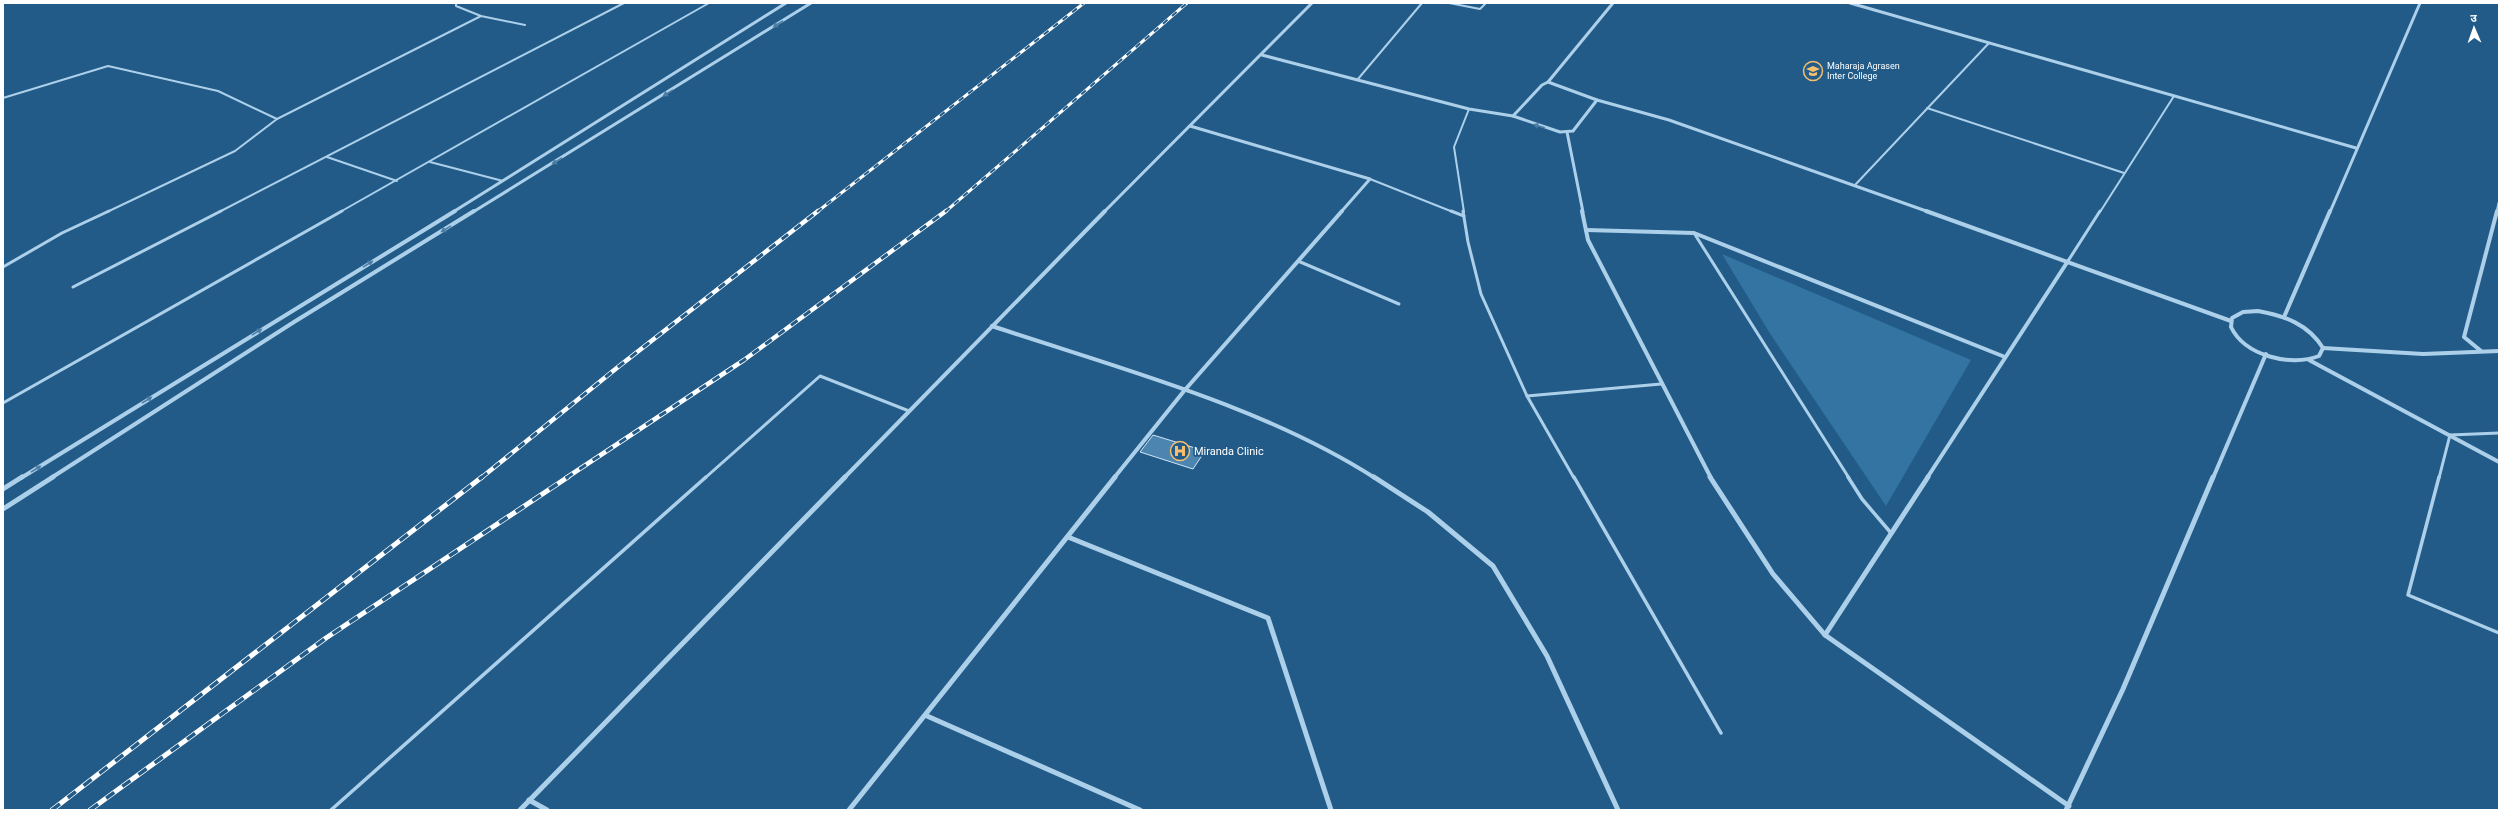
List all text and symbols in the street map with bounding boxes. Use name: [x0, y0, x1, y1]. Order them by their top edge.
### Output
north arrow: [2454, 8, 2494, 48]
text: उ: [2470, 12, 2478, 25]
one-way arrow: [772, 20, 784, 27]
school or university icon: Maharaja Agrasen Inter College: [1802, 60, 1824, 82]
place label: Maharaja Agrasen Inter College: [1827, 61, 1900, 81]
one-way arrow: [663, 89, 673, 97]
one-way arrow: [1533, 123, 1545, 129]
one-way arrow: [552, 157, 562, 165]
one-way arrow: [440, 225, 452, 232]
one-way arrow: [363, 260, 373, 268]
one-way arrow: [252, 328, 262, 336]
one-way arrow: [141, 397, 153, 404]
hospital icon: Miranda Clinic: [1169, 440, 1191, 462]
place label: Miranda Clinic: [1194, 445, 1264, 458]
one-way arrow: [30, 465, 42, 472]

